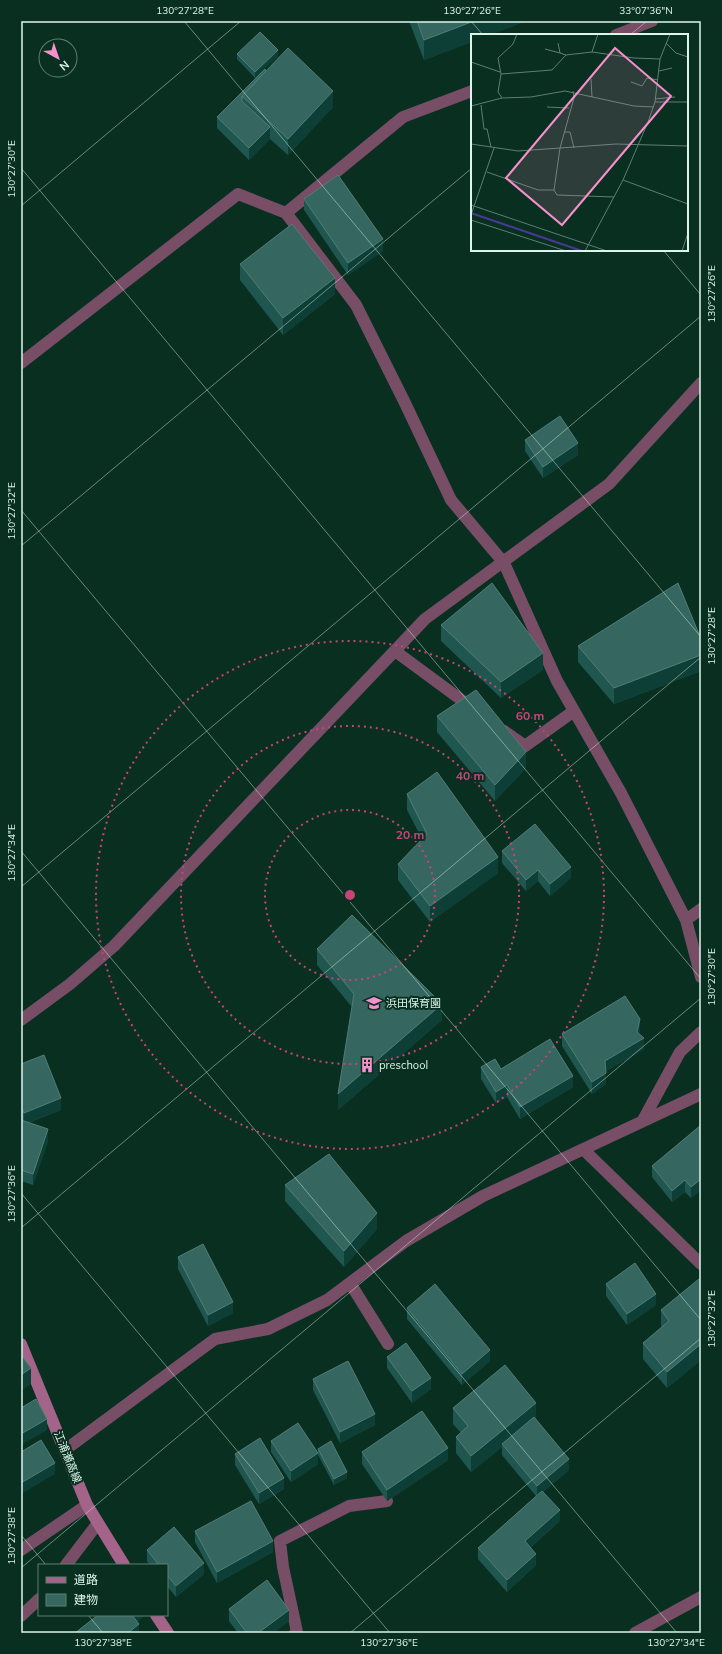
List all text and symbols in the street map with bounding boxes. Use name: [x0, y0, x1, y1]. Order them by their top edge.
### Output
text: 130°27'28"E: [156, 4, 214, 17]
text: 130°27'26"E: [443, 4, 501, 17]
text: 33°07'36"N: [619, 4, 673, 17]
inset map: [471, 34, 688, 251]
north arrow: [38, 38, 78, 78]
text: N: [57, 58, 72, 74]
text: 130°27'30"E: [5, 140, 18, 198]
text: 130°27'26"E: [705, 265, 718, 323]
text: 130°27'32"E: [5, 482, 18, 540]
text: 130°27'28"E: [705, 607, 718, 665]
text: 60 m: [516, 708, 544, 723]
text: 40 m: [456, 768, 484, 783]
text: 130°27'34"E: [5, 824, 18, 882]
text: 20 m: [396, 827, 424, 842]
centre of rings: [343, 888, 357, 902]
text: 130°27'30"E: [705, 948, 718, 1006]
school or university icon: 浜田保育園: [365, 994, 383, 1012]
place label: 浜田保育園: [386, 996, 441, 1010]
building icon: preschool: [358, 1056, 376, 1074]
place label: preschool: [379, 1058, 428, 1072]
text: 130°27'36"E: [5, 1165, 18, 1223]
text: 130°27'32"E: [705, 1290, 718, 1348]
street label: 江浦瀬高線: [51, 1429, 85, 1485]
text: 130°27'38"E: [5, 1507, 18, 1565]
legend: [38, 1564, 168, 1616]
text: 道路: [74, 1572, 98, 1587]
text: 建物: [74, 1592, 98, 1607]
text: 130°27'38"E: [74, 1636, 132, 1649]
text: 130°27'36"E: [360, 1636, 418, 1649]
text: 130°27'34"E: [647, 1636, 705, 1649]

